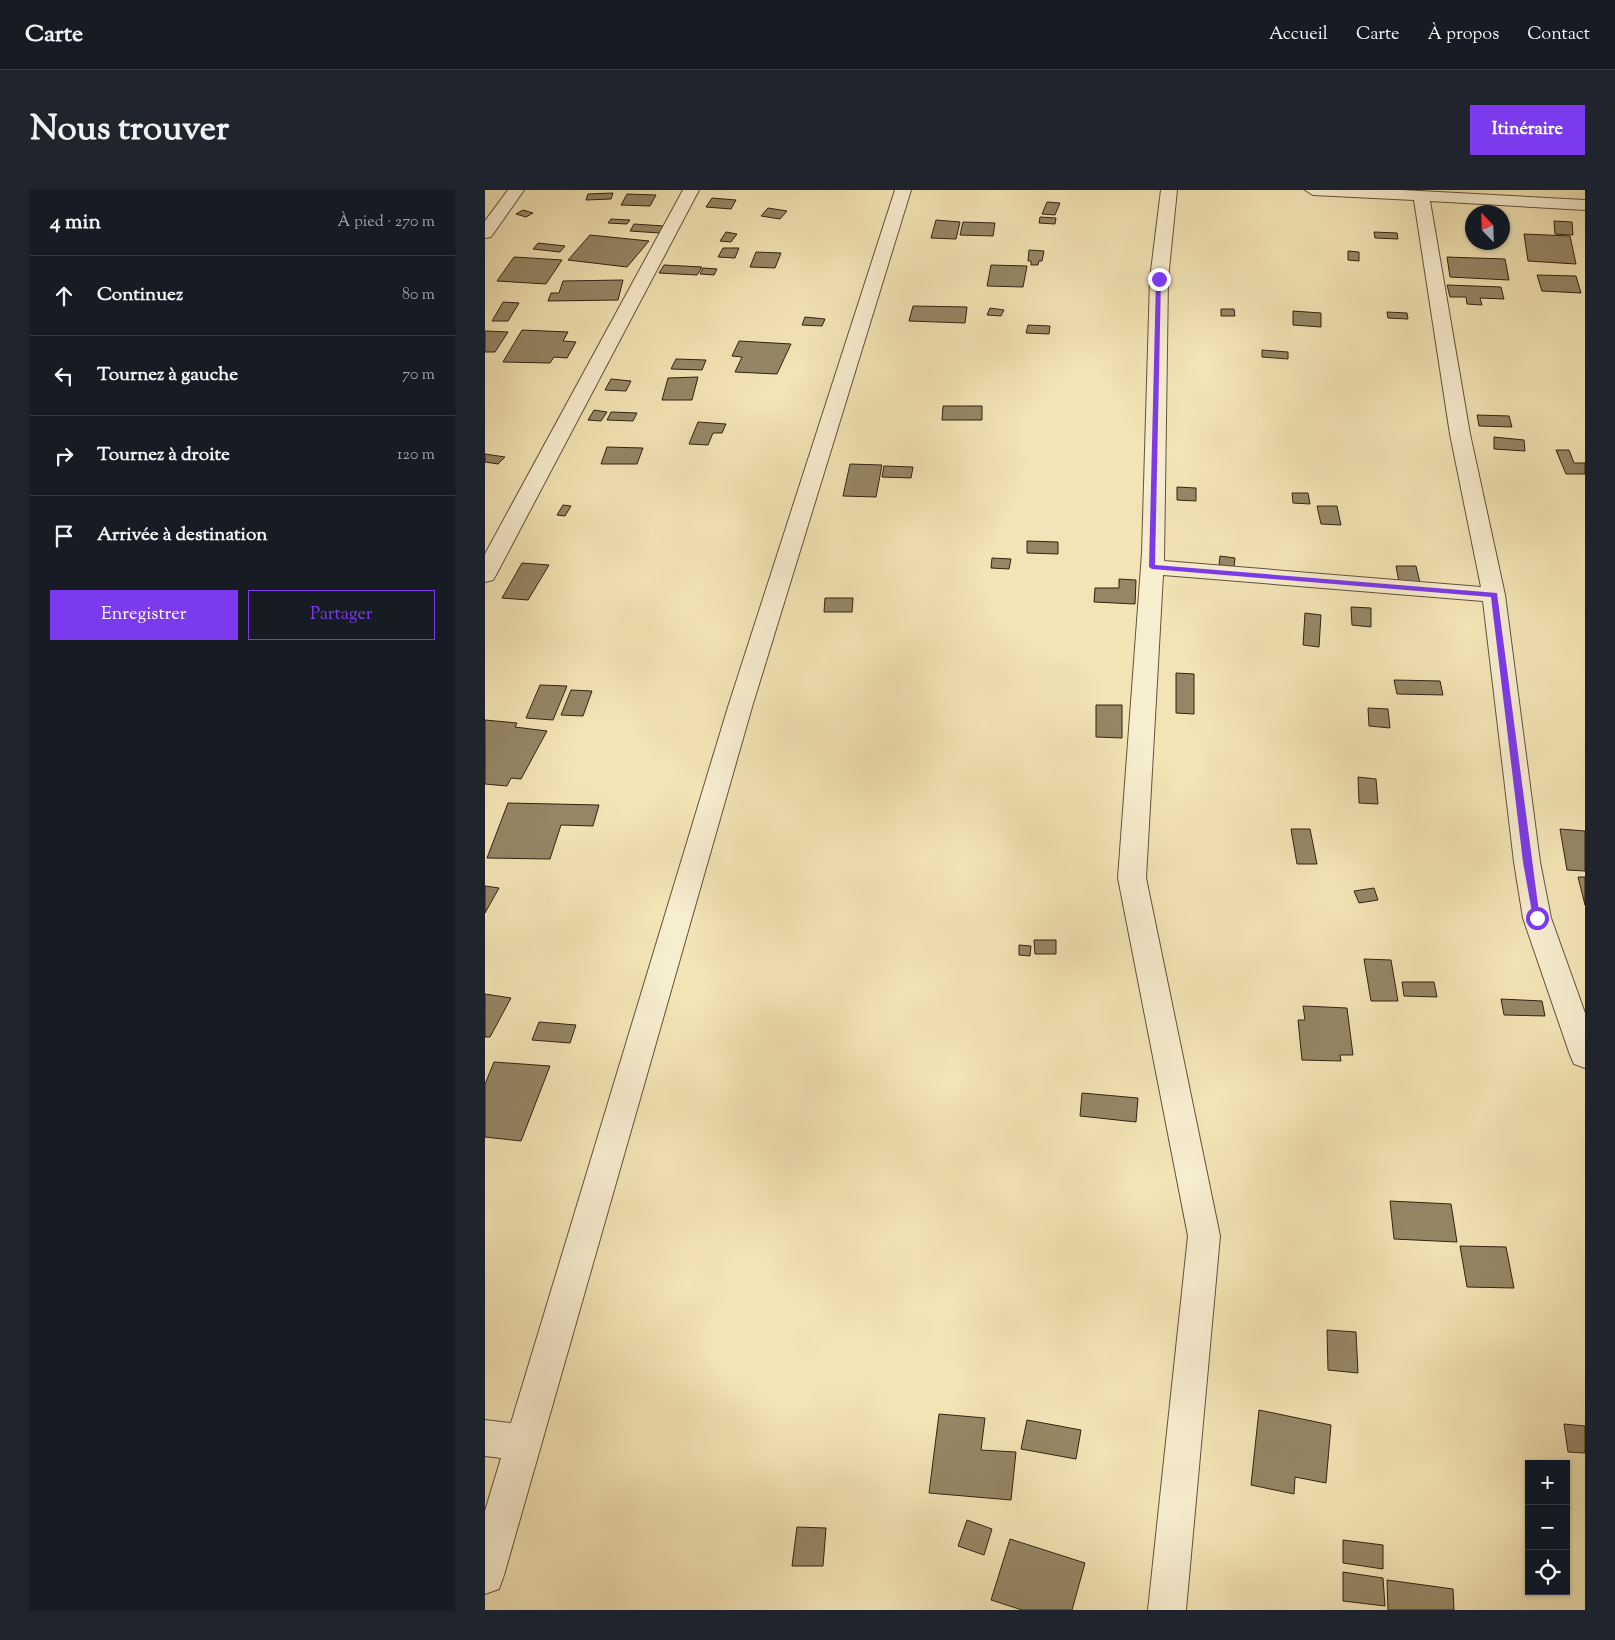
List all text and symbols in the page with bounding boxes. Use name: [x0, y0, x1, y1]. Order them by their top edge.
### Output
text: Carte: [25, 18, 83, 52]
text: Accueil: [1269, 22, 1328, 48]
text: Carte: [1356, 22, 1400, 48]
text: À propos: [1428, 22, 1499, 48]
text: Contact: [1527, 22, 1590, 48]
text: Nous trouver: [30, 105, 229, 156]
button: Itinéraire: [1470, 105, 1585, 155]
north arrow: [1465, 205, 1510, 250]
text: 4 min: [50, 208, 101, 238]
text: À pied · 270 m: [338, 211, 435, 234]
route end: [1148, 268, 1171, 291]
icon: ahead: [50, 282, 78, 310]
text: Continuez: [97, 282, 183, 309]
text: 80 m: [402, 284, 435, 307]
icon: left: [50, 362, 78, 390]
text: Tournez à gauche: [97, 362, 238, 389]
text: 70 m: [402, 364, 435, 387]
icon: right: [50, 442, 78, 470]
text: Tournez à droite: [97, 442, 230, 469]
text: 120 m: [397, 444, 435, 467]
icon: arrive: [50, 522, 78, 550]
text: Arrivée à destination: [97, 522, 268, 549]
button: Enregistrer: [50, 590, 238, 640]
button: Partager: [248, 590, 435, 640]
route start: [1526, 907, 1549, 930]
map controls: [1525, 1460, 1570, 1595]
button: +: [1525, 1460, 1570, 1505]
button: −: [1525, 1505, 1570, 1550]
button: locate: [1525, 1550, 1570, 1595]

